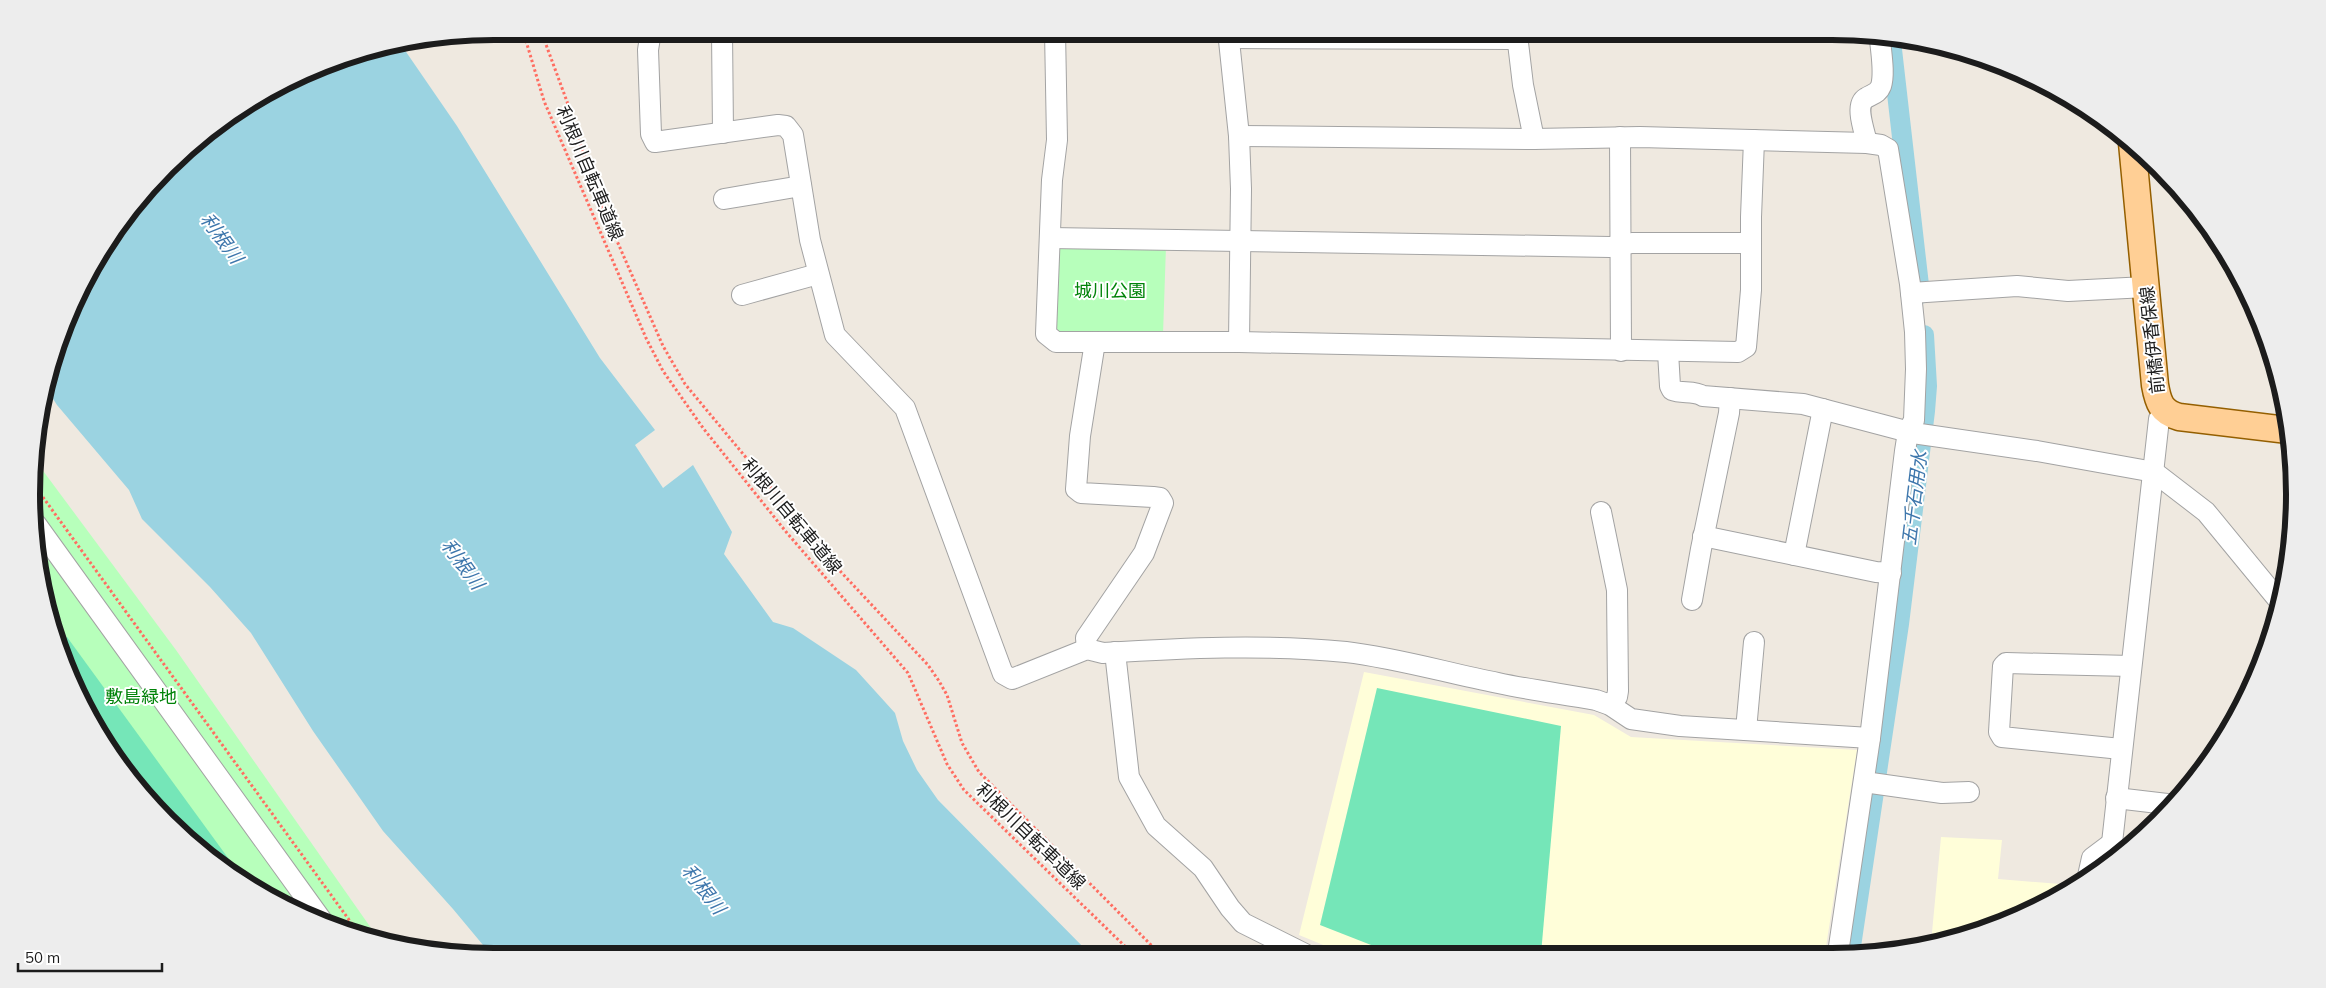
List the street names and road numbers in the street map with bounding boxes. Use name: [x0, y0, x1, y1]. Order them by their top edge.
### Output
street label: 利根川自転車道線: [551, 102, 629, 244]
street label: 前橋伊香保線: [2135, 285, 2169, 395]
street label: 利根川自転車道線: [737, 453, 847, 579]
street label: 利根川自転車道線: [971, 778, 1091, 894]

